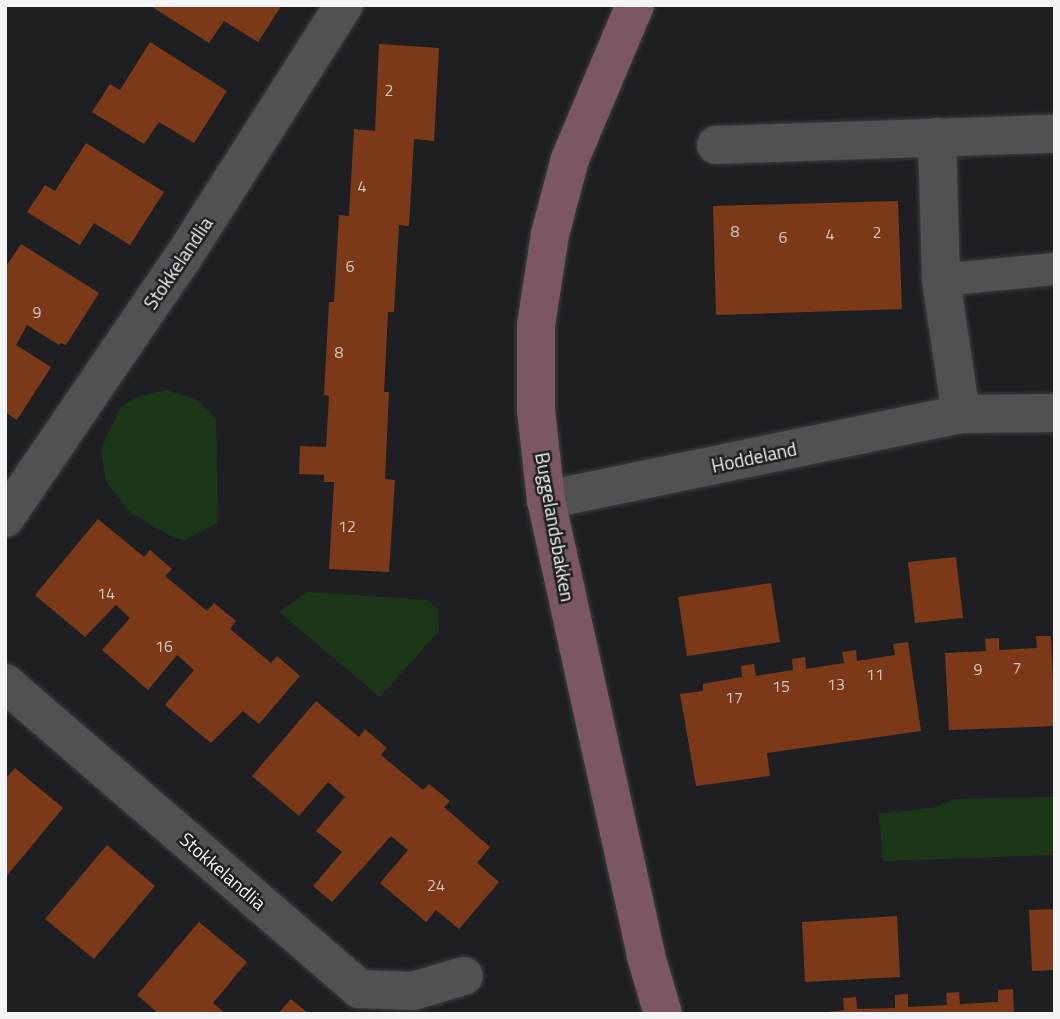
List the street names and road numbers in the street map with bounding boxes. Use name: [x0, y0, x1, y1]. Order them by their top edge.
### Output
street label: Stokkelandlia: [139, 212, 217, 314]
street label: Hoddeland: [709, 437, 799, 477]
street label: Buggelandsbakken: [531, 451, 579, 603]
street label: Stokkelandlia: [175, 827, 271, 915]

